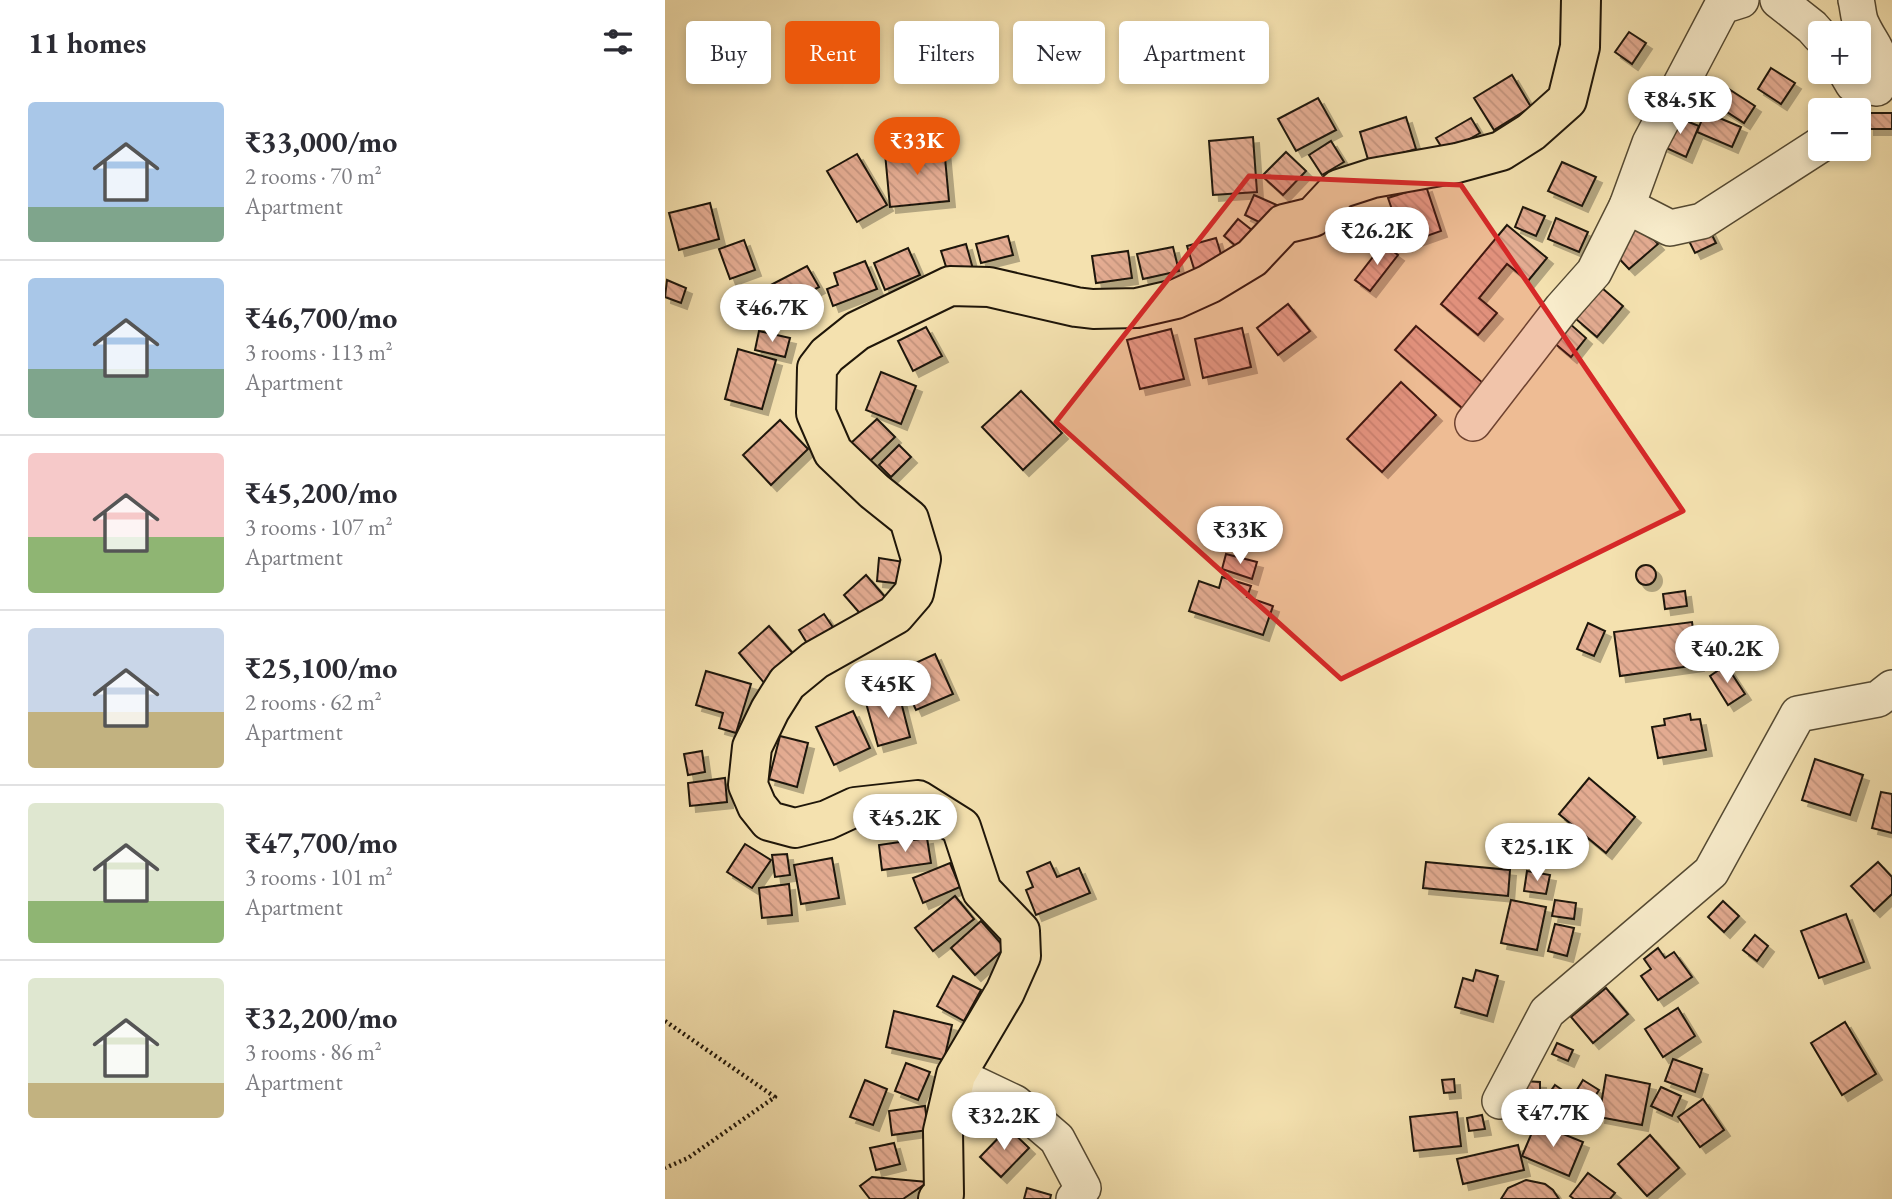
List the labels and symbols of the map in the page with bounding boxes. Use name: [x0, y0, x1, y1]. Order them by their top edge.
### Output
pin: ₹84.5K: [1623, 76, 1737, 136]
pin: ₹33K: [876, 118, 958, 177]
pin: ₹26.2K: [1320, 208, 1434, 267]
pin: ₹46.7K: [715, 284, 829, 344]
pin: ₹33K: [1199, 506, 1281, 566]
pin: ₹40.2K: [1670, 626, 1784, 685]
pin: ₹45K: [847, 660, 929, 720]
pin: ₹45.2K: [848, 794, 962, 854]
pin: ₹25.1K: [1480, 824, 1594, 883]
pin: ₹47.7K: [1496, 1090, 1610, 1149]
pin: ₹32.2K: [947, 1092, 1061, 1152]

